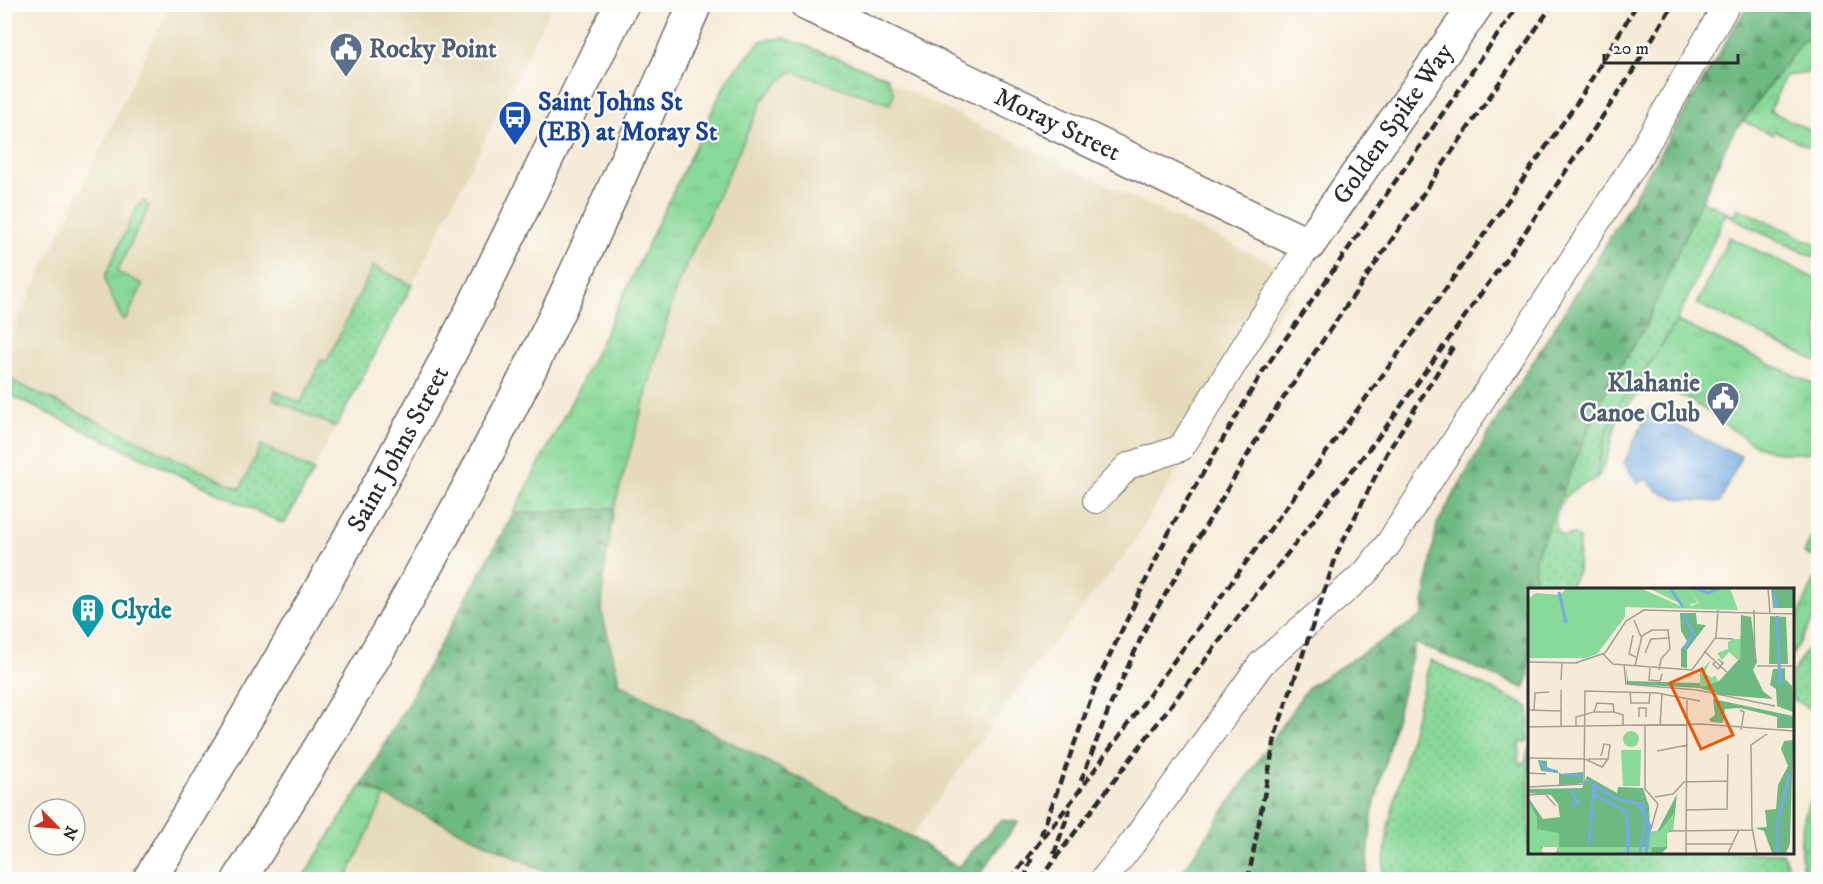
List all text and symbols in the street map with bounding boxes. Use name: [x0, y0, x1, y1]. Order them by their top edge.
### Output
scale bar: [1604, 27, 1738, 65]
public building icon: Rocky Point: [328, 31, 364, 78]
place label: Rocky Point: [369, 33, 497, 66]
street label: Golden Spike Way: [1325, 36, 1461, 211]
text: 20 m: [1613, 38, 1649, 60]
street label: Moray Street: [989, 80, 1126, 169]
place label: Saint Johns St (EB) at Moray St: [538, 86, 718, 149]
bus stop icon: Saint Johns St (EB) at Moray St: [497, 99, 533, 146]
street label: Saint Johns Street: [340, 360, 457, 538]
place label: Klahanie Canoe Club: [1579, 367, 1700, 430]
public building icon: Klahanie Canoe Club: [1705, 380, 1741, 427]
inset map: [1528, 588, 1793, 854]
building icon: Clyde: [70, 592, 106, 639]
place label: Clyde: [111, 594, 172, 627]
north arrow: [27, 797, 87, 857]
text: N: [58, 823, 82, 843]

